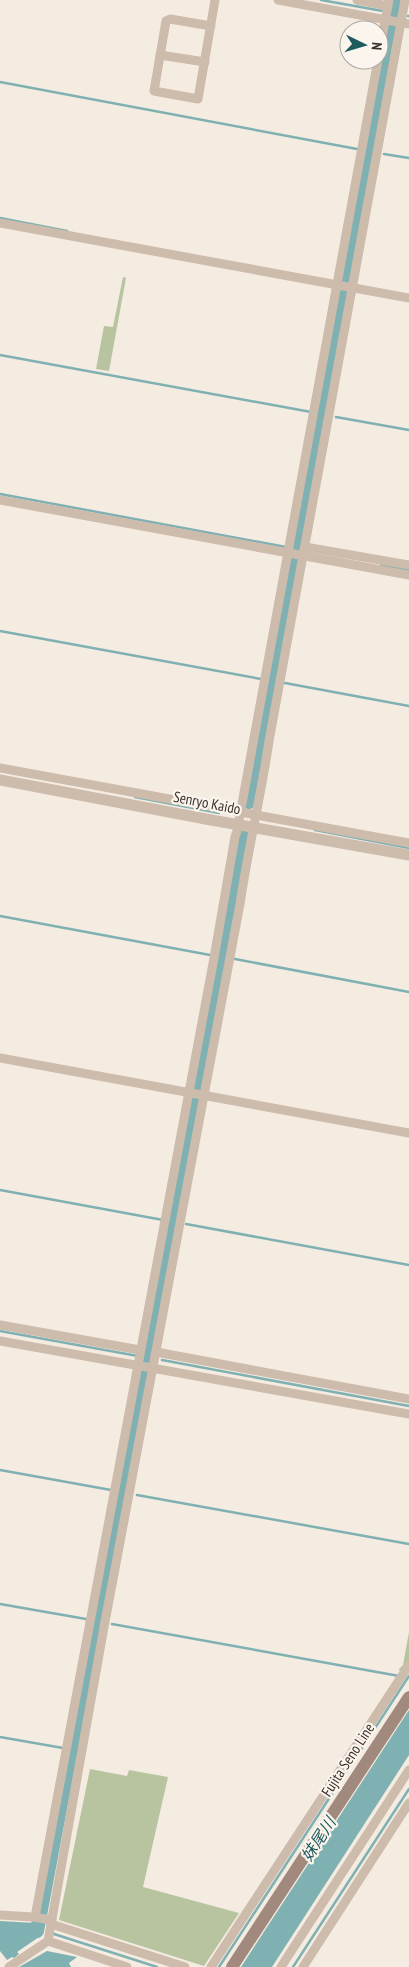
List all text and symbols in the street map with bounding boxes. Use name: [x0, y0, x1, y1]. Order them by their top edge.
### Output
north arrow: [339, 20, 389, 70]
text: N: [368, 42, 386, 51]
street label: Senryo Kaido: [172, 787, 242, 818]
street label: Fujita Seno Line: [317, 1719, 378, 1800]
water label: 妹尾川: [297, 1812, 341, 1865]

